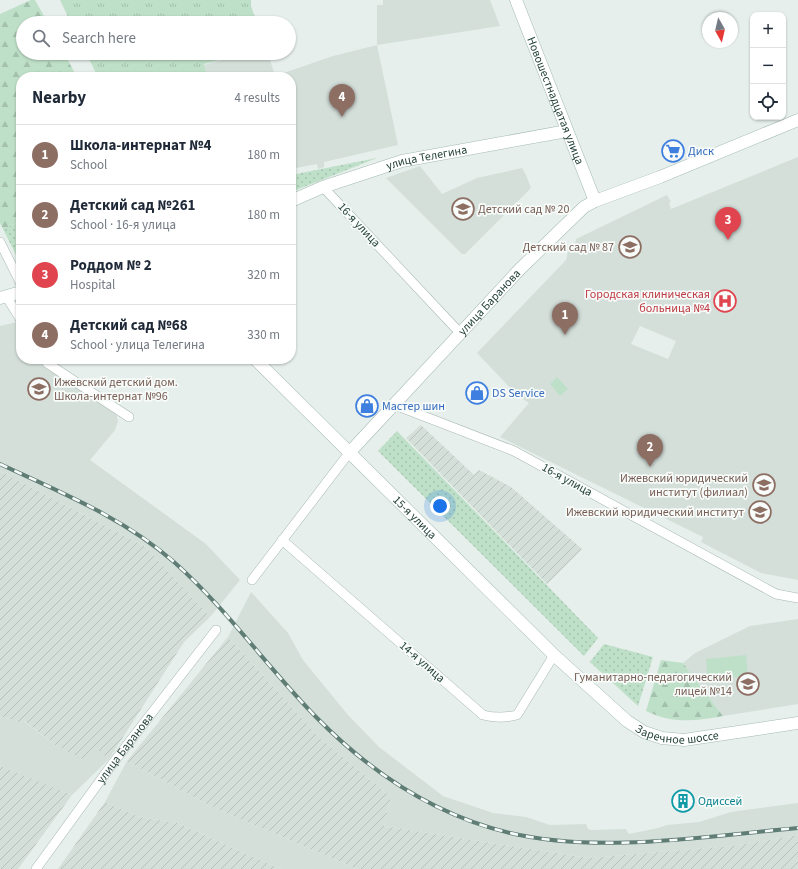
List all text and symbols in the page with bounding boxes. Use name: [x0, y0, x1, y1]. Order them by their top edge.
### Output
north arrow: [702, 12, 738, 48]
map controls: [750, 12, 786, 120]
button: +: [750, 12, 786, 48]
search box: [16, 16, 296, 60]
icon: search: [30, 27, 52, 49]
text: Search here: [62, 28, 136, 49]
street label: Новошестнадцатая улица: [523, 34, 588, 167]
button: −: [750, 48, 786, 84]
pin: 4: [329, 84, 355, 117]
button: locate: [750, 84, 786, 120]
text: Nearby: [32, 86, 86, 110]
text: 4 results: [235, 89, 280, 107]
text: Школа-интернат №4: [70, 135, 211, 156]
supermarket icon: Диск: [660, 138, 686, 164]
street label: улица Телегина: [384, 141, 469, 174]
place label: Диск: [688, 143, 714, 160]
text: 1: [42, 146, 48, 164]
text: 180 m: [247, 146, 280, 164]
text: School: [70, 156, 107, 174]
text: Детский сад №261: [70, 195, 196, 216]
school or university icon: Детский сад № 20: [450, 196, 476, 222]
street label: 16-я улица: [334, 199, 384, 251]
place label: Детский сад № 20: [478, 201, 570, 218]
text: 2: [42, 206, 48, 224]
text: 180 m: [247, 206, 280, 224]
pin: 3: [715, 207, 741, 240]
text: School · 16-я улица: [70, 216, 176, 234]
school or university icon: Детский сад № 87: [617, 234, 643, 260]
place label: Детский сад № 87: [522, 239, 614, 256]
text: Роддом № 2: [70, 255, 152, 276]
street label: улица Баранова: [454, 265, 524, 339]
text: 3: [42, 266, 48, 284]
text: 320 m: [247, 266, 280, 284]
text: Hospital: [70, 276, 115, 294]
place label: Городская клиническая больница №4: [585, 286, 710, 317]
hospital icon: Городская клиническая больница №4: [712, 288, 738, 314]
pin: 1: [552, 302, 578, 335]
text: Детский сад №68: [70, 315, 188, 336]
text: 4: [42, 326, 48, 344]
text: 330 m: [247, 326, 280, 344]
text: School · улица Телегина: [70, 336, 205, 354]
place label: Ижевский детский дом. Школа-интернат №96: [54, 374, 178, 405]
school or university icon: Ижевский детский дом. Школа-интернат №96: [26, 376, 52, 402]
shop icon: DS Service: [464, 380, 490, 406]
place label: DS Service: [492, 385, 545, 402]
shop icon: Мастер шин: [354, 393, 380, 419]
place label: Мастер шин: [382, 398, 445, 415]
pin: 2: [637, 434, 663, 467]
street label: 16-я улица: [539, 459, 595, 501]
place label: Ижевский юридический институт (филиал): [620, 470, 748, 501]
school or university icon: Ижевский юридический институт (филиал): [751, 472, 777, 498]
street label: 15-я улица: [389, 492, 441, 543]
your location: [430, 496, 450, 516]
school or university icon: Ижевский юридический институт: [747, 499, 773, 525]
place label: Ижевский юридический институт: [566, 504, 744, 521]
street label: 14-я улица: [395, 637, 449, 687]
place label: Гуманитарно-педагогический лицей №14: [574, 669, 732, 700]
school or university icon: Гуманитарно-педагогический лицей №14: [735, 671, 761, 697]
street label: улица Баранова: [92, 709, 157, 787]
street label: Заречное шоссе: [632, 720, 720, 749]
building icon: Одиссей: [670, 788, 696, 814]
place label: Одиссей: [698, 793, 742, 810]

